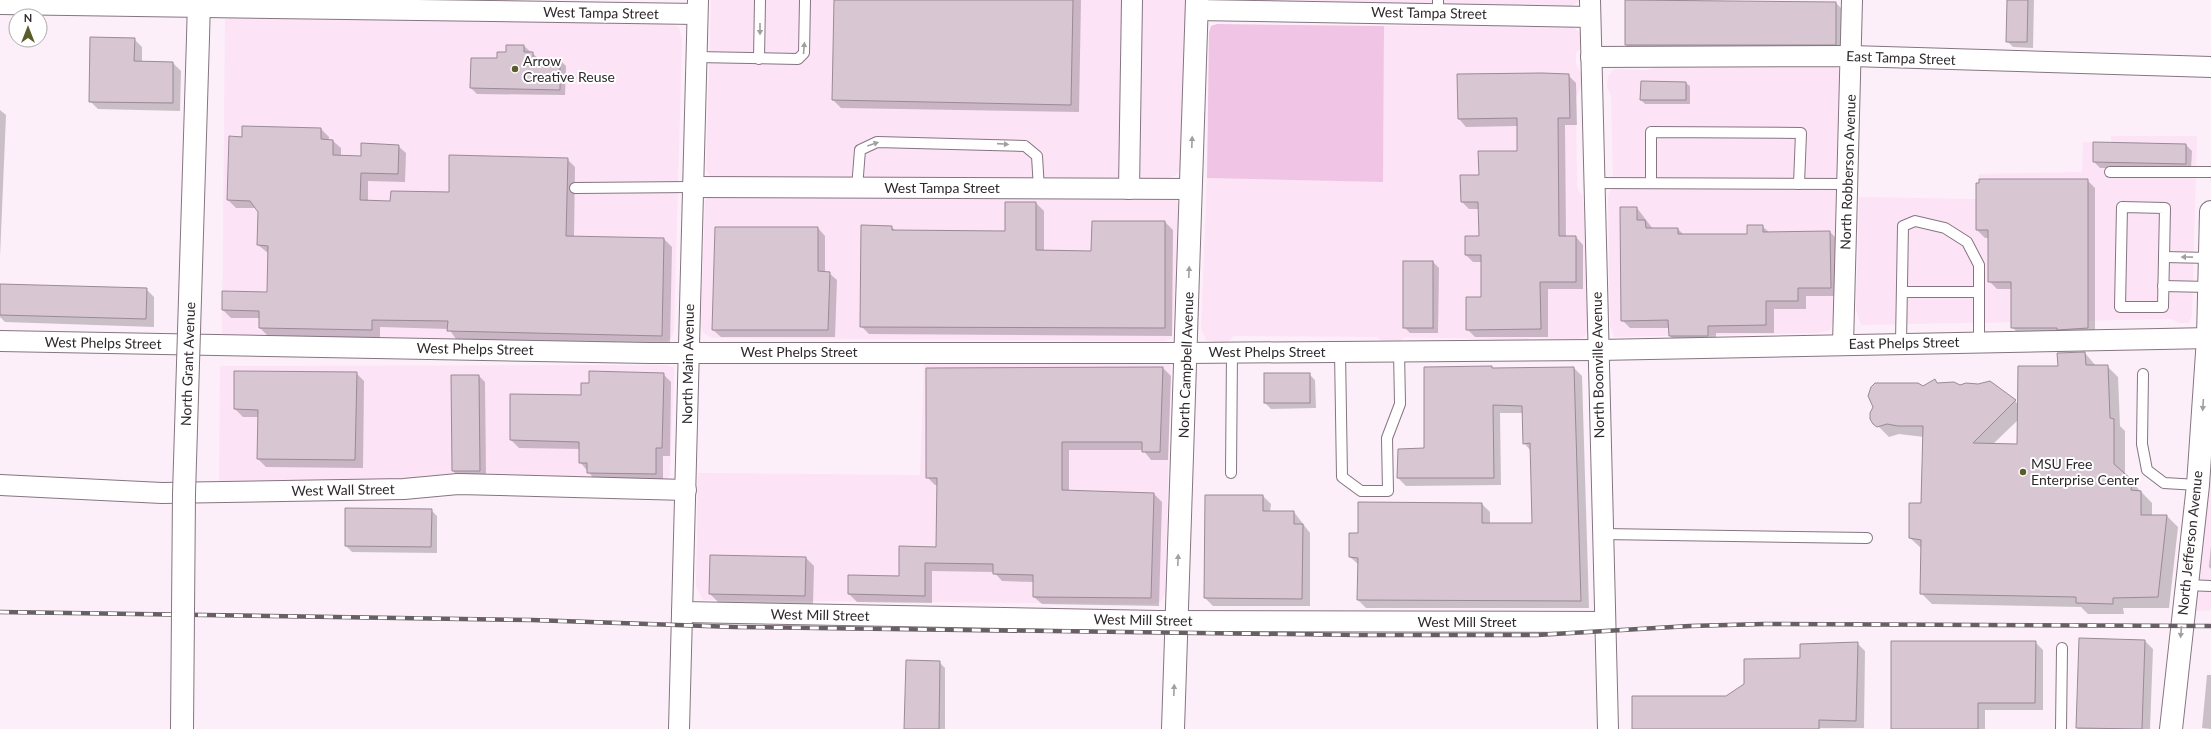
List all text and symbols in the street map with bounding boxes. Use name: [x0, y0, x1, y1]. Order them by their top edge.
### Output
street label: West Tampa Street: [543, 3, 659, 22]
street label: West Tampa Street: [1371, 3, 1487, 22]
north arrow: [8, 8, 48, 48]
text: N: [24, 11, 32, 24]
one-way arrow: [757, 23, 763, 36]
one-way arrow: [801, 42, 807, 54]
street label: East Tampa Street: [1846, 47, 1956, 68]
place label: Arrow Creative Reuse: [523, 52, 615, 85]
marker: Arrow Creative Reuse: [510, 64, 520, 74]
street label: North Robberson Avenue: [1836, 94, 1859, 250]
one-way arrow: [1189, 136, 1196, 148]
one-way arrow: [868, 141, 880, 147]
one-way arrow: [997, 141, 1009, 148]
street label: West Tampa Street: [884, 179, 1000, 196]
one-way arrow: [2180, 254, 2193, 260]
one-way arrow: [1186, 265, 1192, 278]
street label: North Campbell Avenue: [1174, 291, 1197, 439]
street label: North Boonville Avenue: [1588, 292, 1607, 438]
street label: North Grant Avenue: [177, 302, 198, 426]
street label: North Main Avenue: [678, 304, 697, 424]
street label: West Phelps Street: [44, 333, 162, 352]
street label: East Phelps Street: [1848, 333, 1960, 352]
street label: West Phelps Street: [416, 339, 534, 358]
street label: West Phelps Street: [741, 343, 858, 360]
street label: West Phelps Street: [1209, 343, 1326, 360]
one-way arrow: [2200, 399, 2206, 412]
place label: MSU Free Enterprise Center: [2031, 455, 2139, 488]
marker: MSU Free Enterprise Center: [2018, 467, 2028, 477]
street label: North Jefferson Avenue: [2173, 470, 2206, 616]
street label: West Wall Street: [291, 480, 395, 499]
one-way arrow: [1175, 554, 1182, 566]
street label: West Mill Street: [770, 605, 870, 624]
street label: West Mill Street: [1093, 610, 1193, 629]
street label: West Mill Street: [1417, 613, 1517, 630]
one-way arrow: [2177, 626, 2184, 638]
one-way arrow: [1171, 683, 1177, 696]

